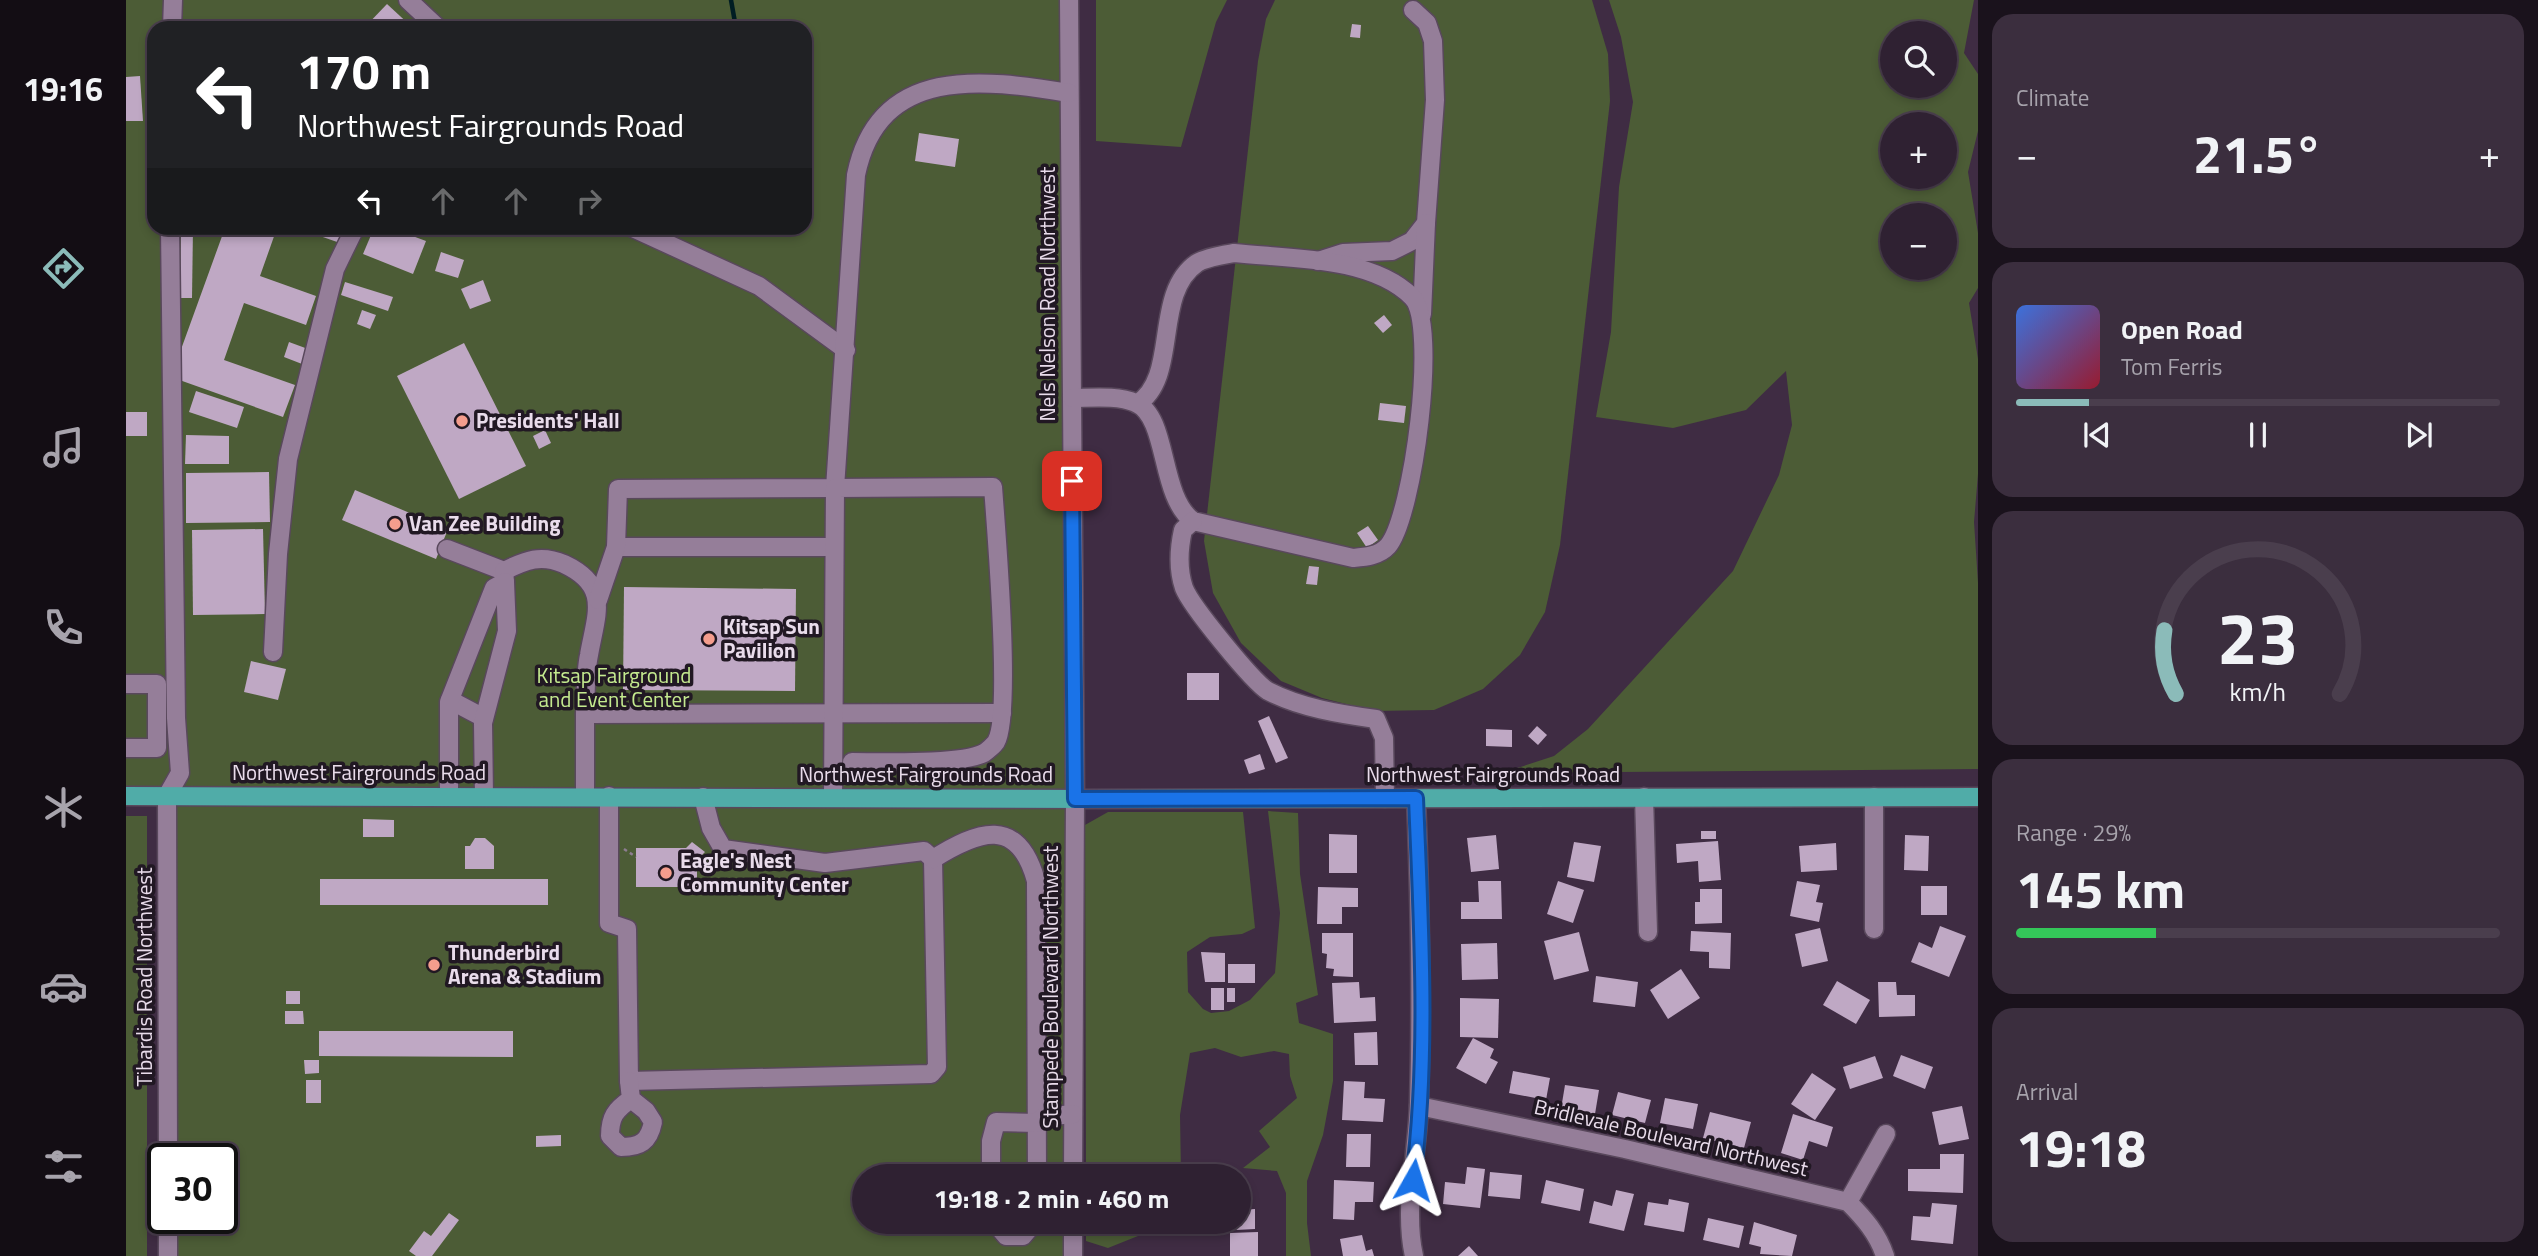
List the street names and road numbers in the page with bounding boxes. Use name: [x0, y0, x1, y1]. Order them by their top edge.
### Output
street label: Nels Nelson Road Northwest: [1031, 166, 1063, 421]
street label: Northwest Fairgrounds Road: [232, 756, 486, 788]
street label: Northwest Fairgrounds Road: [799, 758, 1053, 790]
street label: Northwest Fairgrounds Road: [1366, 758, 1620, 790]
street label: Stampede Boulevard Northwest: [1034, 845, 1066, 1128]
street label: Tibardis Road Northwest: [128, 867, 160, 1087]
street label: Bridlevale Boulevard Northwest: [1531, 1090, 1812, 1184]

